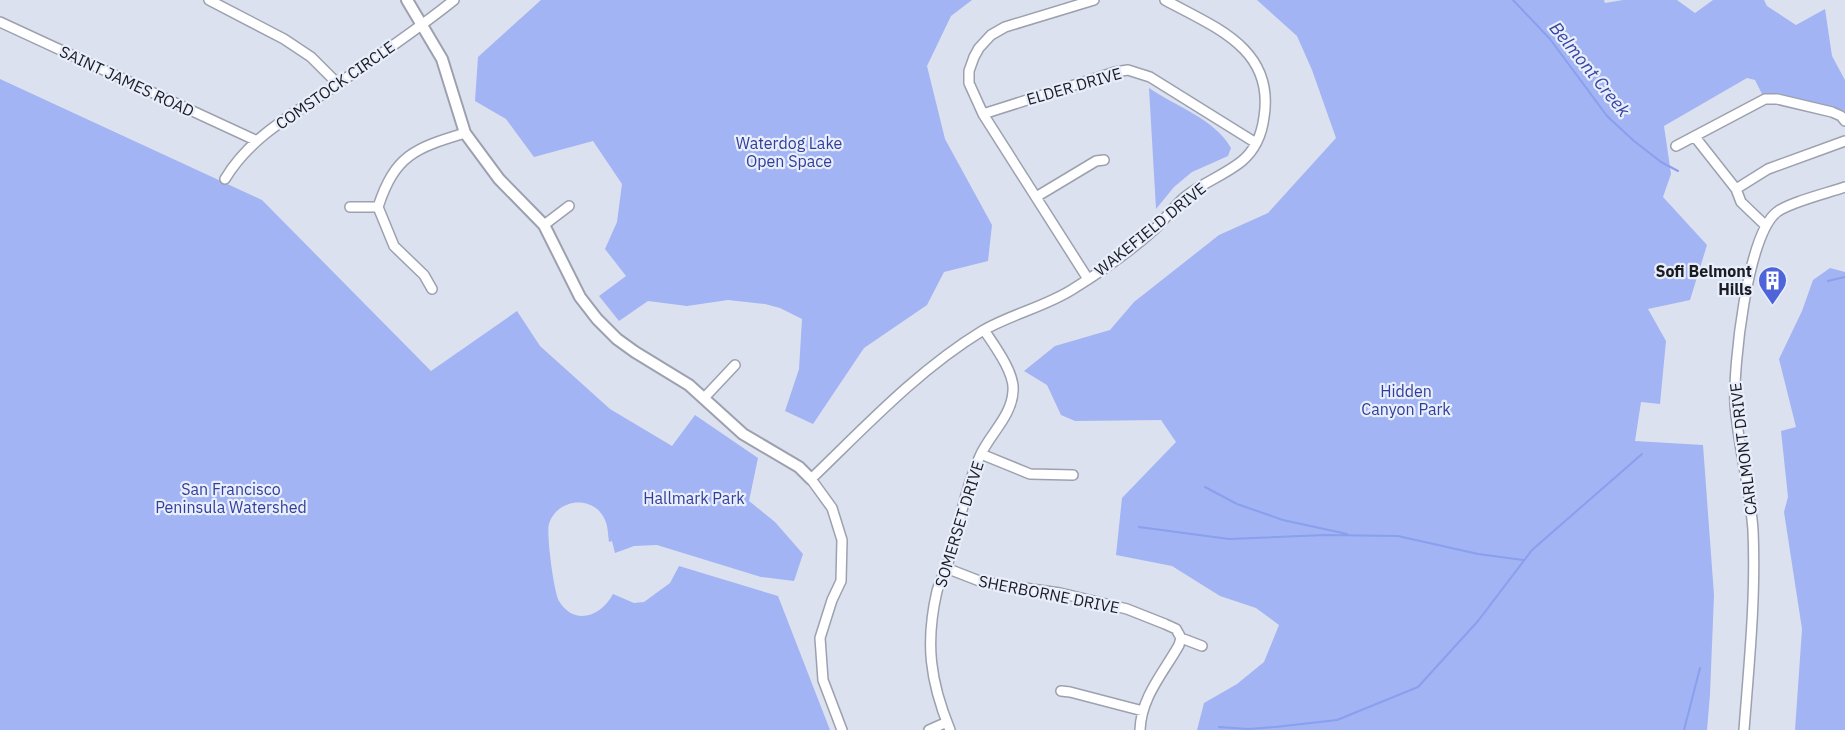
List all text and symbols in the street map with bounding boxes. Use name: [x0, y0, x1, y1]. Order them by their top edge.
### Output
water label: Belmont Creek: [1545, 17, 1636, 122]
street label: COMSTOCK CIRCLE: [272, 36, 398, 134]
street label: SAINT JAMES ROAD: [57, 41, 197, 121]
street label: ELDER DRIVE: [1024, 63, 1124, 109]
park label: Waterdog Lake Open Space: [736, 133, 843, 171]
street label: WAKEFIELD DRIVE: [1090, 178, 1210, 280]
place label: Sofi Belmont Hills: [1655, 261, 1752, 299]
building icon: Sofi Belmont Hills: [1757, 264, 1789, 306]
park label: Hidden Canyon Park: [1361, 381, 1451, 419]
street label: CARLMONT DRIVE: [1725, 382, 1761, 516]
street label: SOMERSET DRIVE: [930, 458, 988, 590]
park label: San Francisco Peninsula Watershed: [155, 479, 307, 517]
park label: Hallmark Park: [643, 488, 745, 508]
street label: SHERBORNE DRIVE: [977, 571, 1121, 617]

